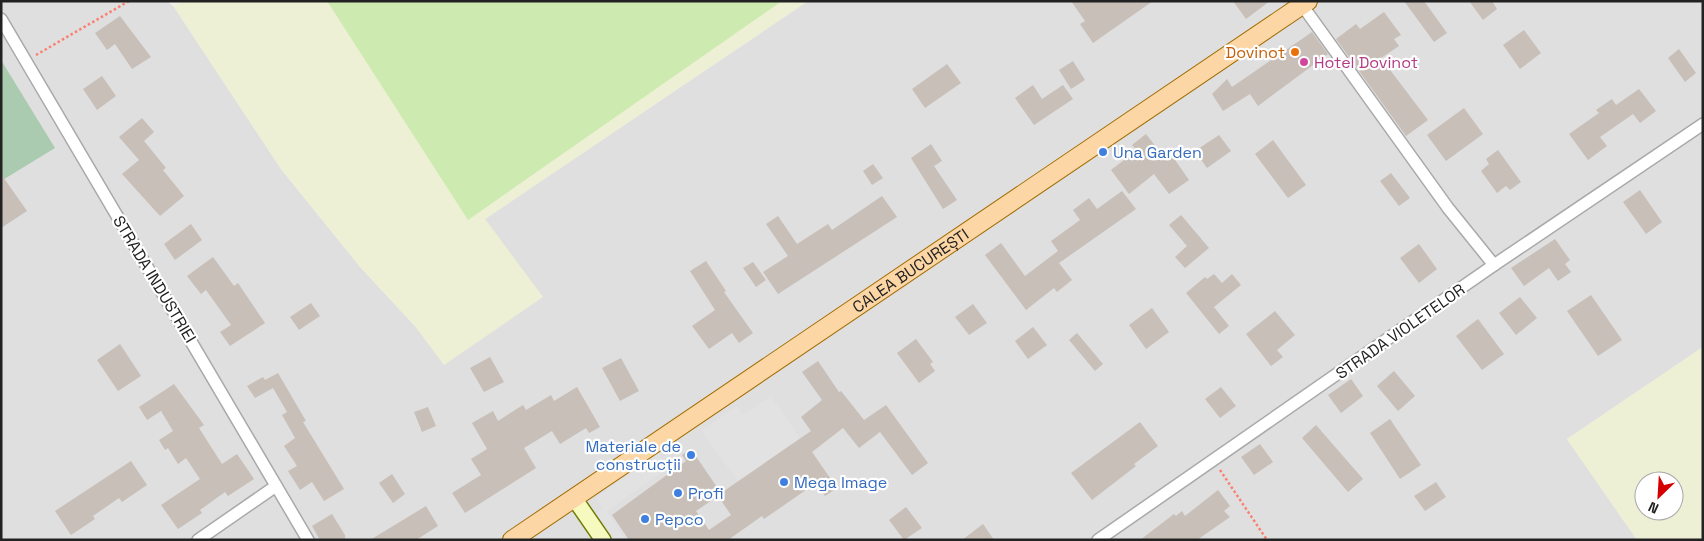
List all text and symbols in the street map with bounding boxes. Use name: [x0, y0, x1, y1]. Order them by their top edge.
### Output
place label: Dovinot: [1226, 42, 1285, 63]
marker: Dovinot: [1289, 46, 1301, 58]
place label: Hotel Dovinot: [1314, 52, 1418, 73]
marker: Hotel Dovinot: [1298, 56, 1310, 68]
place label: Una Garden: [1113, 142, 1202, 163]
marker: Una Garden: [1097, 146, 1109, 158]
street label: STRADA INDUSTRIEI: [108, 212, 201, 347]
street label: CALEA BUCUREȘTI: [848, 224, 973, 318]
street label: STRADA VIOLETELOR: [1332, 279, 1469, 384]
place label: Materiale de construcții: [585, 436, 681, 475]
marker: Materiale de construcții: [685, 449, 697, 461]
north arrow: [1634, 471, 1684, 521]
place label: Mega Image: [794, 472, 887, 493]
marker: Mega Image: [778, 476, 790, 488]
place label: Profi: [688, 483, 724, 504]
marker: Profi: [672, 487, 684, 499]
text: N: [1645, 498, 1662, 518]
place label: Pepco: [655, 509, 704, 530]
marker: Pepco: [639, 513, 651, 525]

